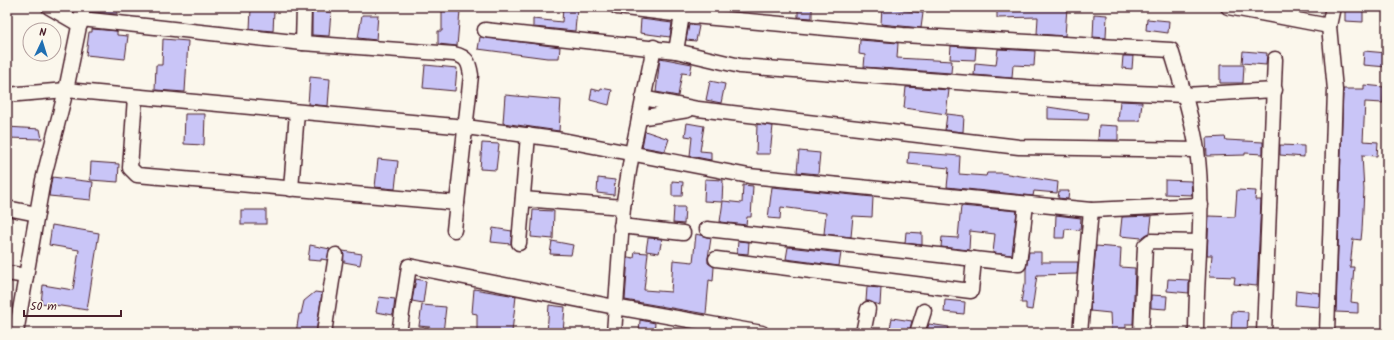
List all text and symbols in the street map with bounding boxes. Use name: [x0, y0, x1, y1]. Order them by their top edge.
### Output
north arrow: [22, 22, 62, 62]
text: N: [39, 24, 47, 42]
scale bar: [24, 292, 121, 318]
text: 50 m: [30, 297, 57, 316]

